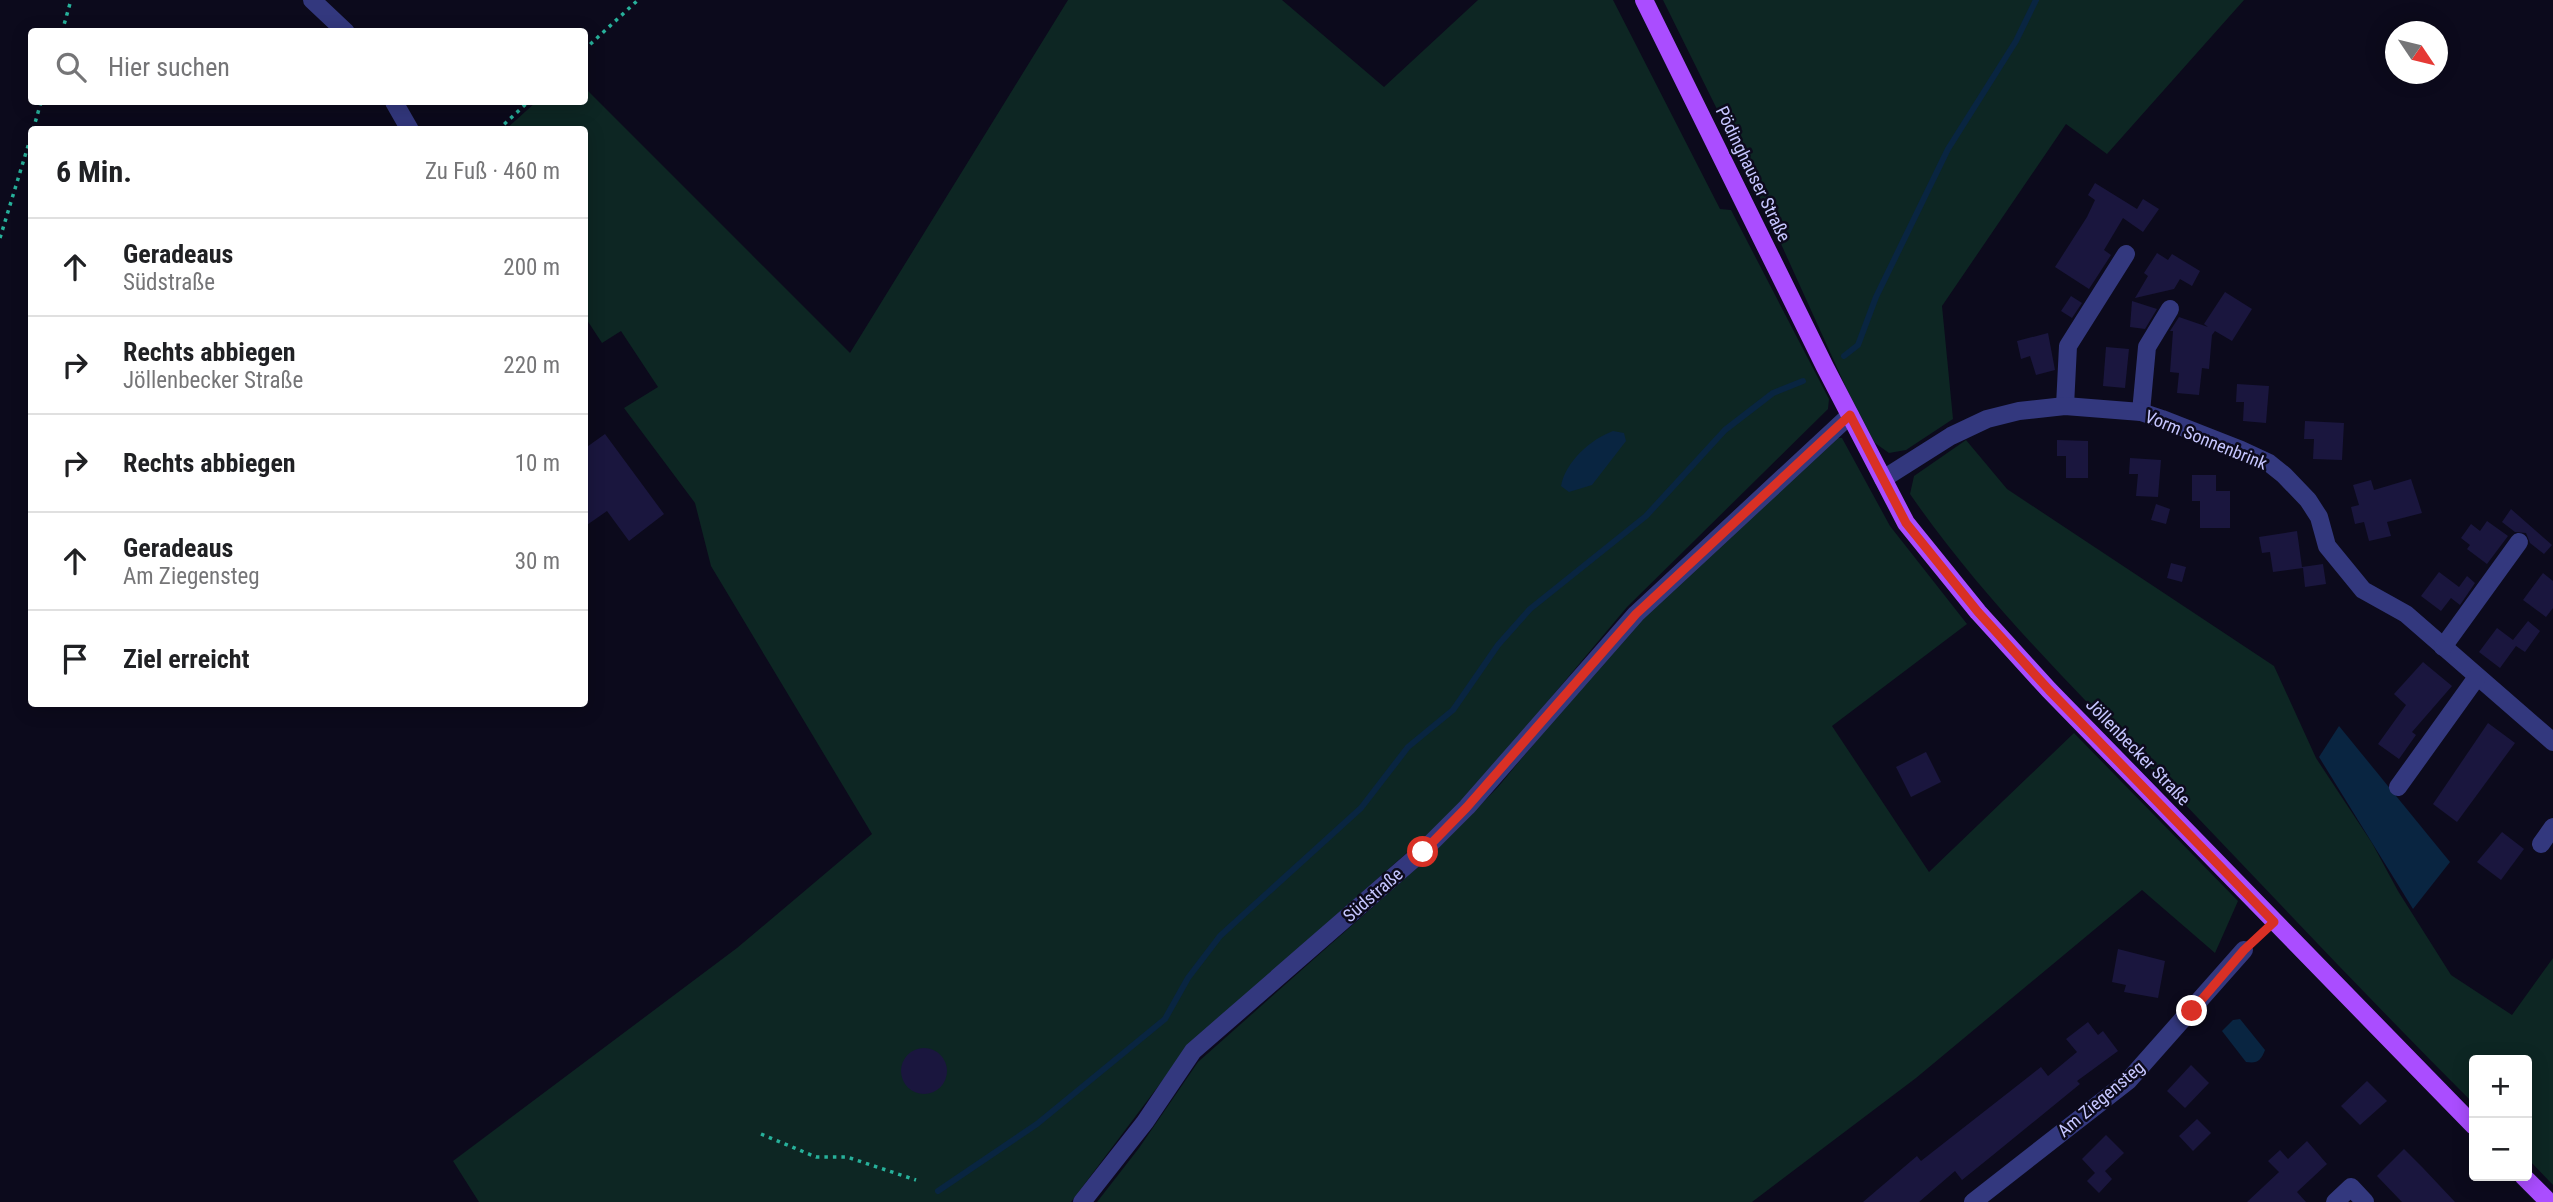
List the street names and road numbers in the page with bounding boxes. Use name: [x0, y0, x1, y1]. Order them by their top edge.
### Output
street label: Pödinghauser Straße: [1712, 103, 1795, 245]
street label: Vorm Sonnenbrink: [2142, 405, 2270, 474]
street label: Jöllenbecker Straße: [2082, 694, 2195, 810]
street label: Südstraße: [1339, 863, 1407, 926]
street label: Am Ziegensteg: [2053, 1056, 2148, 1141]

